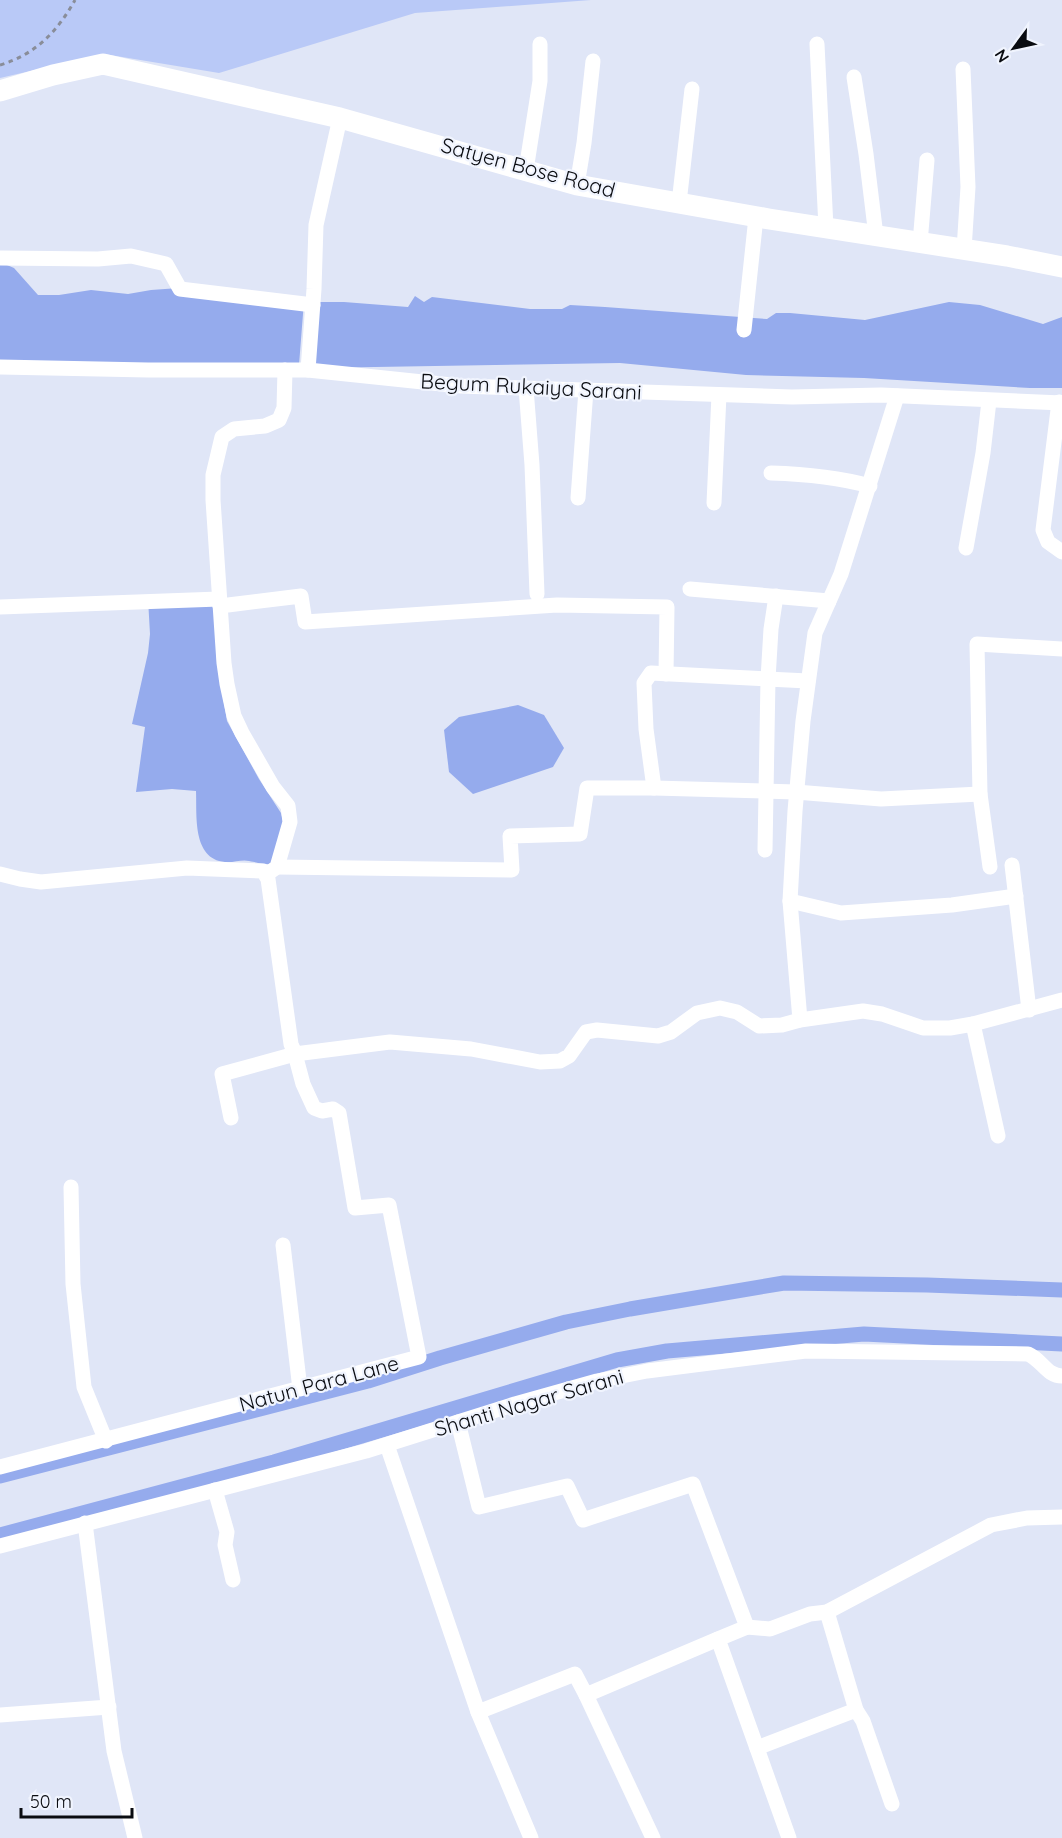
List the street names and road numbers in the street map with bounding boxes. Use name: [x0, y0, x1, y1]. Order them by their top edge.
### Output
street label: Satyen Bose Road: [438, 131, 618, 203]
street label: Begum Rukaiya Sarani: [420, 367, 642, 405]
street label: Natun Para Lane: [236, 1349, 401, 1417]
street label: Shanti Nagar Sarani: [431, 1363, 626, 1441]

